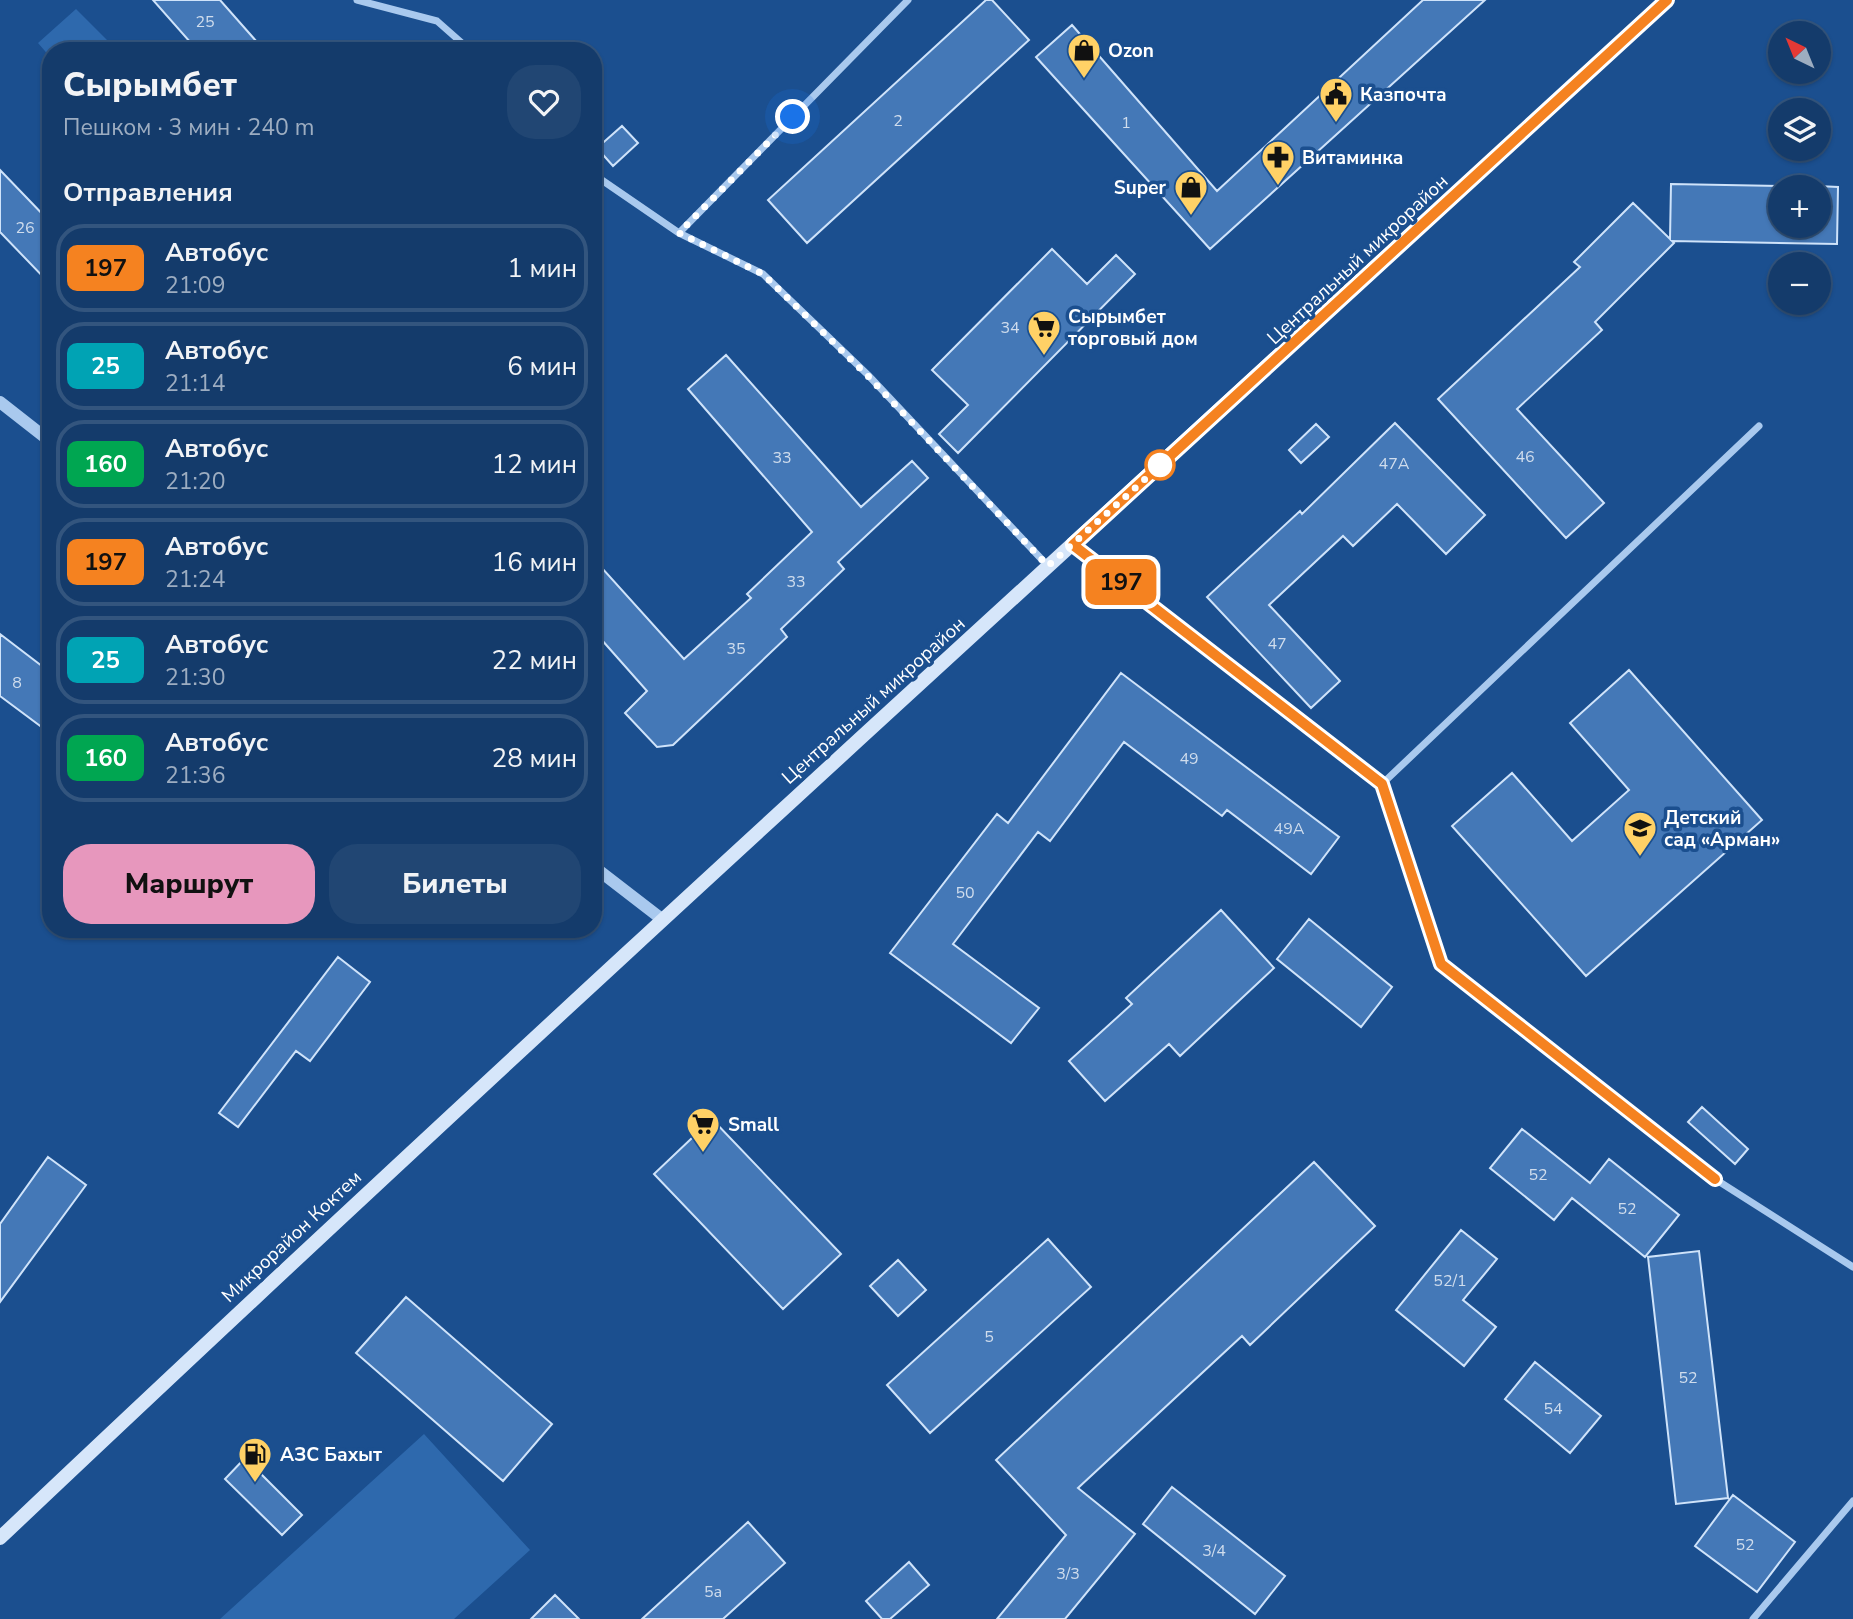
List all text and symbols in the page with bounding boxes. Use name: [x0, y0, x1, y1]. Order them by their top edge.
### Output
house number: 25: [195, 11, 215, 33]
north arrow: [1768, 21, 1830, 84]
map controls: [1768, 21, 1831, 315]
shop icon: Ozon: [1065, 31, 1103, 80]
place label: Ozon: [1108, 38, 1154, 64]
text: Сырымбет: [63, 63, 237, 108]
button: heart: [507, 65, 581, 139]
public building icon: Казпочта: [1317, 75, 1355, 124]
place label: Казпочта: [1360, 82, 1447, 108]
button: layers: [1768, 98, 1831, 161]
your location: [775, 99, 810, 134]
house number: 2: [893, 110, 903, 132]
text: Пешком · 3 мин · 240 m: [63, 112, 314, 143]
house number: 1: [1121, 112, 1131, 134]
pharmacy icon: Витаминка: [1259, 138, 1297, 187]
place label: Витаминка: [1302, 145, 1404, 171]
shop icon: Super: [1172, 168, 1210, 217]
street label: Центральный микрорайон: [1262, 169, 1454, 351]
text: Отправления: [63, 175, 233, 210]
place label: Super: [1114, 175, 1167, 201]
button: +: [1768, 175, 1831, 238]
house number: 26: [15, 217, 35, 239]
text: Автобус: [165, 235, 268, 270]
text: 1 мин: [507, 251, 577, 286]
text: 197: [84, 252, 127, 284]
button: −: [1768, 252, 1831, 315]
text: 21:09: [165, 270, 225, 301]
place label: Сырымбет торговый дом: [1068, 304, 1198, 352]
supermarket icon: Сырымбет торговый дом: [1025, 308, 1063, 357]
house number: 34: [1000, 317, 1020, 339]
text: Автобус: [165, 333, 268, 368]
text: 6 мин: [507, 349, 577, 384]
text: 25: [91, 350, 120, 382]
text: 21:14: [165, 368, 225, 399]
text: Автобус: [165, 431, 268, 466]
house number: 46: [1515, 446, 1535, 468]
text: 12 мин: [492, 447, 577, 482]
house number: 33: [772, 447, 792, 469]
text: 160: [84, 448, 127, 480]
unlabelled marker: [1145, 450, 1175, 480]
house number: 47А: [1379, 453, 1410, 475]
text: 21:20: [165, 466, 225, 497]
text: Автобус: [165, 529, 268, 564]
text: 16 мин: [492, 545, 577, 580]
text: 197: [84, 546, 127, 578]
line badge: 197: [1081, 559, 1161, 605]
text: 21:24: [165, 564, 225, 595]
text: 197: [1099, 566, 1143, 598]
house number: 33: [786, 571, 806, 593]
street label: Центральный микрорайон: [776, 611, 971, 790]
text: Автобус: [165, 627, 268, 662]
house number: 47: [1267, 633, 1287, 655]
house number: 35: [726, 638, 746, 660]
text: 22 мин: [492, 643, 577, 678]
text: 25: [91, 644, 120, 676]
text: 21:30: [165, 662, 225, 693]
house number: 8: [12, 672, 22, 694]
text: Автобус: [165, 725, 268, 760]
text: 28 мин: [492, 741, 577, 776]
text: 160: [84, 742, 127, 774]
house number: 49: [1179, 748, 1199, 770]
text: 21:36: [165, 760, 225, 791]
place label: Детский сад «Арман»: [1664, 805, 1781, 853]
school or university icon: Детский сад «Арман»: [1621, 809, 1659, 858]
house number: 49А: [1274, 818, 1305, 840]
button: Маршрут: [63, 844, 315, 924]
button: Билеты: [329, 844, 581, 924]
house number: 50: [955, 882, 975, 904]
supermarket icon: Small: [684, 1105, 722, 1154]
place label: Small: [728, 1112, 779, 1138]
house number: 52: [1528, 1164, 1548, 1186]
street label: Микрорайон Коктем: [216, 1165, 367, 1309]
house number: 52: [1617, 1198, 1637, 1220]
house number: 52/1: [1433, 1270, 1467, 1292]
house number: 5: [984, 1326, 994, 1348]
house number: 52: [1678, 1367, 1698, 1389]
house number: 54: [1543, 1398, 1563, 1420]
fuel station icon: АЗС Бахыт: [236, 1435, 274, 1484]
place label: АЗС Бахыт: [280, 1442, 382, 1468]
house number: 52: [1735, 1534, 1755, 1556]
house number: 3/4: [1202, 1540, 1226, 1562]
house number: 3/3: [1056, 1563, 1080, 1585]
house number: 5а: [704, 1581, 722, 1603]

